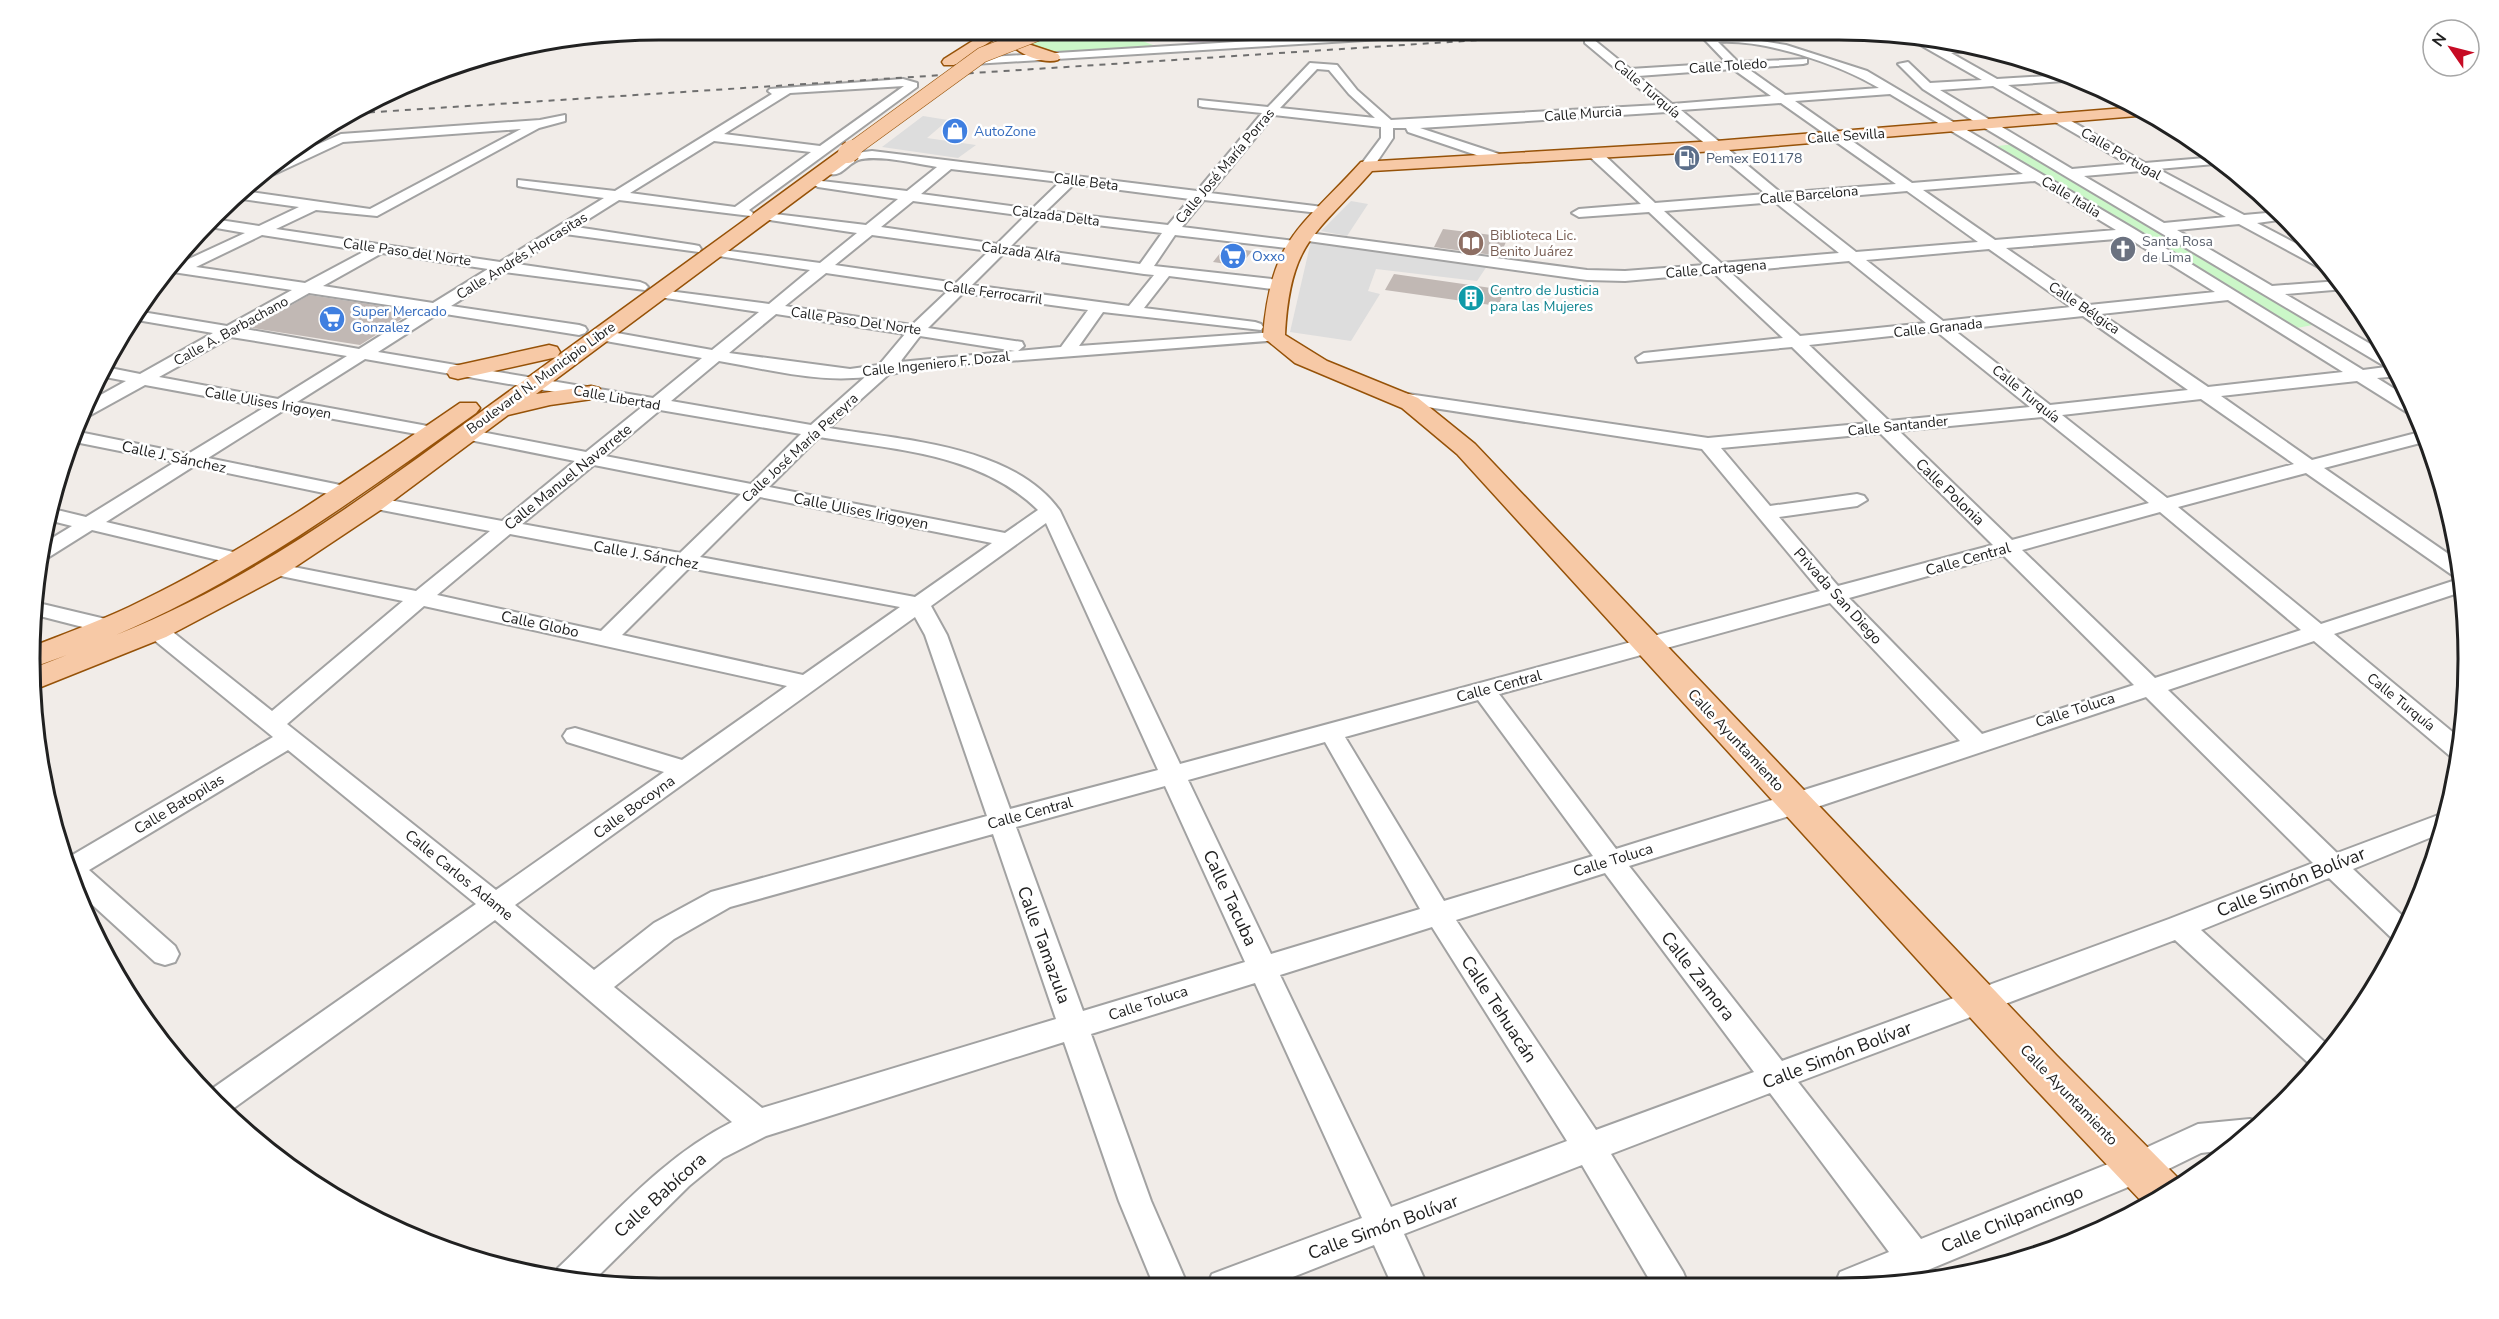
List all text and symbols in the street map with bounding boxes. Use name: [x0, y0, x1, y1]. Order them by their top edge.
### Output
north arrow: [2421, 18, 2481, 78]
text: N: [2427, 29, 2452, 51]
street label: Calle Toledo: [1688, 54, 1768, 78]
street label: Calle Turquía: [1609, 55, 1685, 123]
street label: Calle Murcia: [1544, 102, 1622, 126]
street label: Calle José María Porras: [1171, 104, 1279, 228]
shop icon: AutoZone: [940, 116, 970, 146]
place label: AutoZone: [974, 122, 1036, 141]
street label: Calle Portugal: [2077, 123, 2166, 185]
street label: Calle Sevilla: [1806, 124, 1886, 148]
fuel station icon: Pemex E01178: [1672, 143, 1702, 173]
place label: Pemex E01178: [1706, 149, 1802, 168]
street label: Calle Beta: [1053, 169, 1119, 195]
street label: Calle Italia: [2038, 172, 2104, 222]
street label: Calle Barcelona: [1759, 181, 1859, 209]
street label: Calzada Delta: [1011, 201, 1101, 231]
street label: Calle Andrés Horcasitas: [453, 208, 591, 304]
place label: Biblioteca Lic. Benito Juárez: [1490, 226, 1576, 261]
library icon: Biblioteca Lic. Benito Juárez: [1456, 228, 1486, 258]
place label: Santa Rosa de Lima: [2142, 232, 2213, 267]
street label: Calle Paso del Norte: [342, 234, 472, 270]
church icon: Santa Rosa de Lima: [2108, 234, 2138, 264]
street label: Calzada Alfa: [980, 237, 1062, 267]
supermarket icon: Oxxo: [1218, 241, 1248, 271]
place label: Oxxo: [1252, 247, 1285, 266]
street label: Calle Cartagena: [1665, 255, 1767, 283]
street label: Calle Ferrocarril: [942, 277, 1045, 309]
street label: Calle Bélgica: [2045, 277, 2123, 339]
place label: Centro de Justicia para las Mujeres: [1490, 281, 1599, 316]
building icon: Centro de Justicia para las Mujeres: [1456, 283, 1486, 313]
street label: Calle A. Barbachano: [170, 292, 292, 370]
place label: Super Mercado Gonzalez: [352, 302, 447, 337]
street label: Calle Paso Del Norte: [790, 302, 922, 340]
supermarket icon: Super Mercado Gonzalez: [317, 304, 347, 334]
street label: Calle Granada: [1893, 314, 1983, 342]
street label: Boulevard N. Municipio Libre: [463, 317, 619, 439]
street label: Calle Ingeniero F. Dozal: [861, 347, 1012, 381]
street label: Calle Turquía: [1988, 361, 2064, 427]
street label: Calle Libertad: [572, 381, 662, 415]
street label: Calle Ulises Irigoyen: [203, 383, 333, 423]
street label: Calle José María Pereyra: [738, 389, 862, 507]
street label: Calle Santander: [1847, 411, 1949, 441]
street label: Calle Manuel Navarrete: [500, 419, 636, 535]
street label: Calle J. Sánchez: [120, 436, 228, 478]
street label: Calle Polonia: [1911, 454, 1989, 530]
street label: Calle Ulises Irigoyen: [792, 488, 930, 534]
street label: Calle J. Sánchez: [592, 536, 700, 574]
street label: Calle Central: [1923, 537, 2013, 581]
street label: Privada San Diego: [1789, 543, 1887, 649]
street label: Calle Globo: [499, 606, 581, 642]
street label: Calle Central: [1454, 665, 1544, 707]
street label: Calle Turquía: [2363, 669, 2439, 735]
street label: Calle Ayuntamiento: [1683, 684, 1789, 796]
street label: Calle Toluca: [2033, 688, 2117, 732]
street label: Calle Batopilas: [130, 769, 228, 839]
street label: Calle Bocoyna: [589, 771, 679, 843]
street label: Calle Central: [985, 792, 1075, 834]
street label: Calle Carlos Adame: [401, 825, 517, 925]
street label: Calle Toluca: [1571, 838, 1655, 882]
street label: Calle Simón Bolívar: [2213, 841, 2369, 923]
street label: Calle Tacuba: [1197, 846, 1263, 950]
street label: Calle Tamazula: [1012, 883, 1076, 1007]
street label: Calle Zamora: [1655, 926, 1741, 1026]
street label: Calle Tehuacán: [1455, 951, 1543, 1067]
street label: Calle Toluca: [1106, 981, 1190, 1025]
street label: Calle Simón Bolívar: [1759, 1015, 1916, 1095]
street label: Calle Ayuntamiento: [2016, 1040, 2122, 1150]
street label: Calle Babícora: [609, 1147, 711, 1243]
street label: Calle Chilpancingo: [1937, 1179, 2087, 1259]
street label: Calle Simón Bolívar: [1304, 1188, 1462, 1265]

